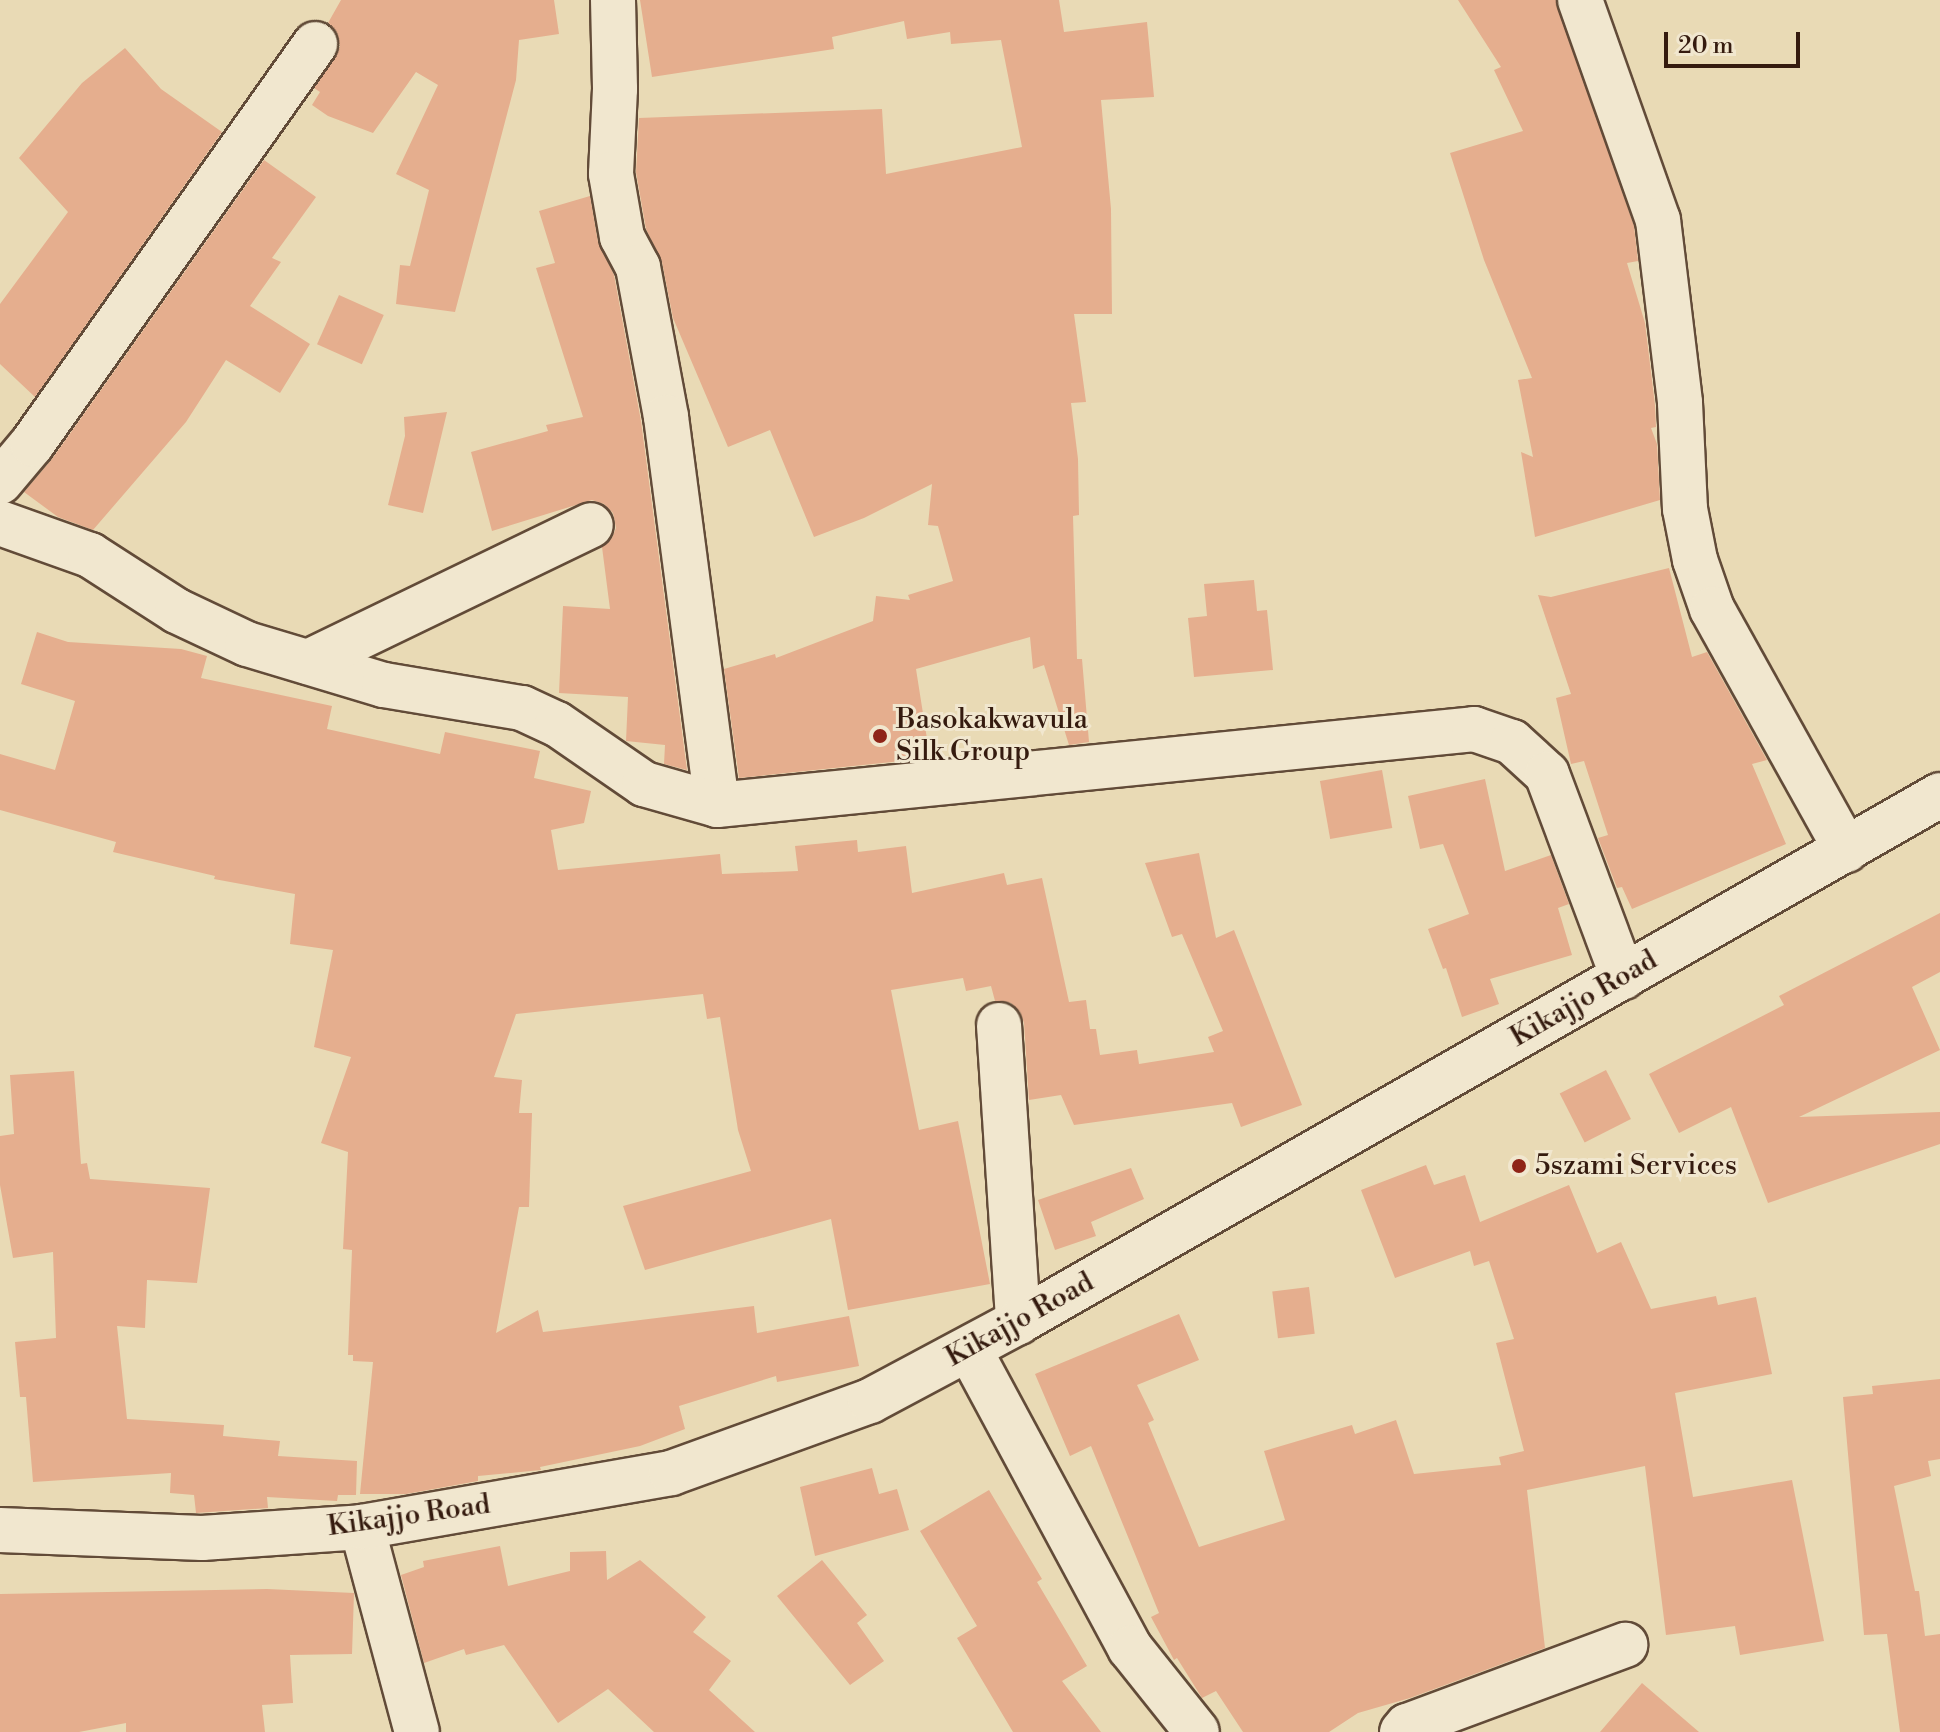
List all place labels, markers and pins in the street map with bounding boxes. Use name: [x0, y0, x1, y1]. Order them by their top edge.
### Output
place label: Basokakwavula Silk Group: [896, 703, 1088, 769]
marker: Basokakwavula Silk Group: [871, 727, 889, 745]
place label: 5szami Services: [1535, 1149, 1737, 1183]
marker: 5szami Services: [1510, 1157, 1528, 1175]

